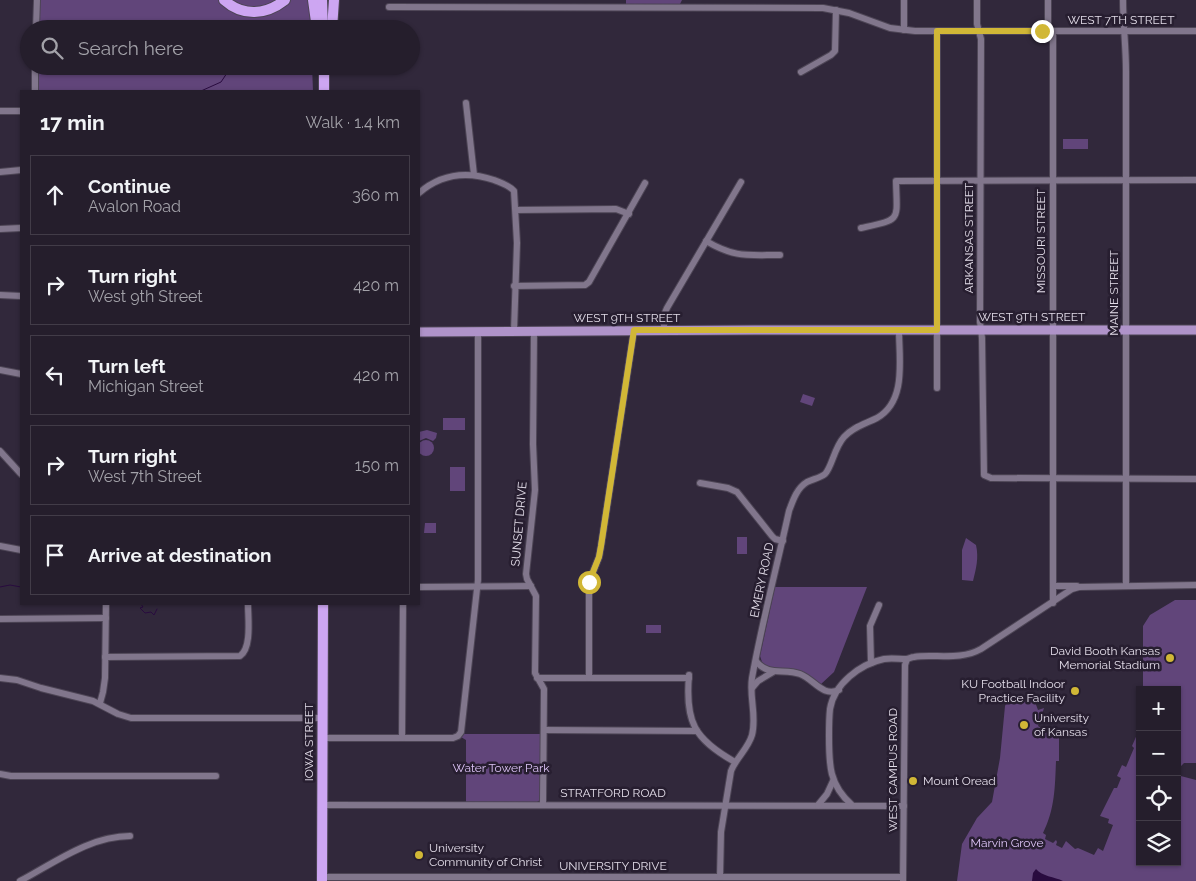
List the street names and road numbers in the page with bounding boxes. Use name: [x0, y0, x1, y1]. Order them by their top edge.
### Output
street label: WEST 7TH STREET: [1068, 13, 1175, 27]
street label: ARKANSAS STREET: [962, 182, 976, 293]
street label: MISSOURI STREET: [1034, 188, 1048, 293]
street label: MAINE STREET: [1107, 250, 1121, 336]
street label: WEST 9TH STREET: [979, 310, 1086, 324]
street label: WEST 9TH STREET: [574, 311, 681, 325]
street label: SUNSET DRIVE: [508, 481, 530, 567]
street label: EMERY ROAD: [747, 541, 777, 619]
street label: IOWA STREET: [302, 702, 316, 781]
street label: WEST CAMPUS ROAD: [886, 708, 900, 832]
street label: STRATFORD ROAD: [560, 786, 666, 800]
street label: UNIVERSITY DRIVE: [559, 859, 667, 873]

